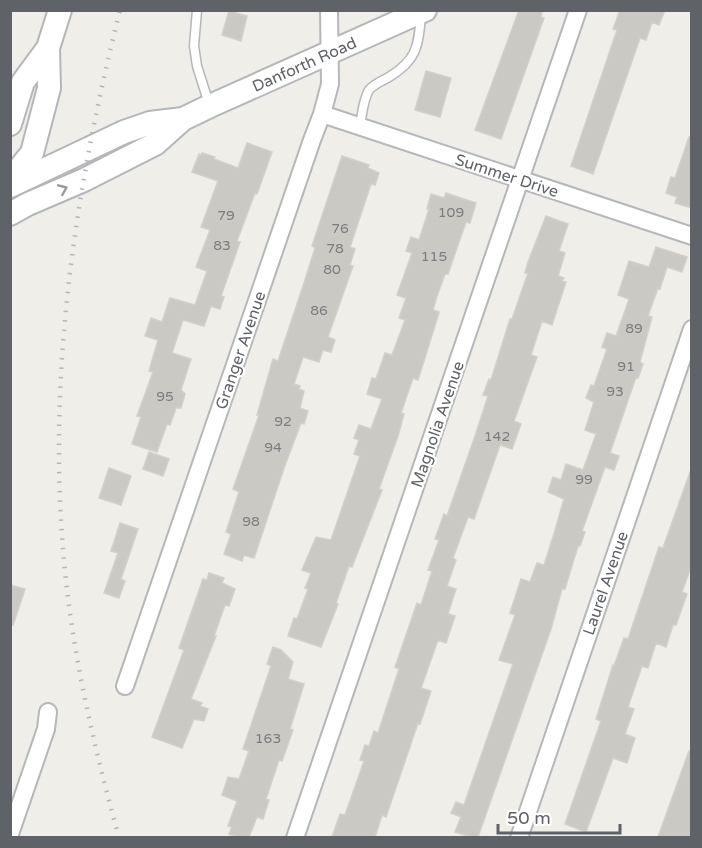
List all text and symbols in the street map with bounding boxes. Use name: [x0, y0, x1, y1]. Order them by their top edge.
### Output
street label: Danforth Road: [249, 33, 360, 97]
street label: Summer Drive: [452, 150, 561, 202]
one-way arrow: [57, 184, 68, 196]
house number: 109: [438, 204, 464, 221]
house number: 79: [217, 207, 235, 224]
house number: 76: [331, 220, 349, 237]
house number: 83: [213, 237, 231, 254]
house number: 78: [326, 240, 344, 257]
house number: 115: [421, 248, 447, 265]
house number: 80: [323, 261, 341, 278]
street label: Granger Avenue: [211, 289, 271, 412]
house number: 86: [310, 302, 328, 319]
house number: 89: [625, 320, 643, 337]
street label: Magnolia Avenue: [407, 358, 469, 490]
house number: 91: [617, 358, 635, 375]
house number: 93: [606, 383, 624, 400]
house number: 95: [156, 388, 174, 405]
house number: 92: [274, 413, 292, 430]
house number: 142: [484, 428, 510, 445]
house number: 94: [264, 439, 282, 456]
house number: 99: [575, 471, 593, 488]
house number: 98: [242, 513, 260, 530]
street label: Laurel Avenue: [579, 529, 633, 638]
house number: 163: [255, 730, 281, 747]
scale bar: [498, 797, 620, 835]
text: 50 m: [507, 807, 551, 829]

